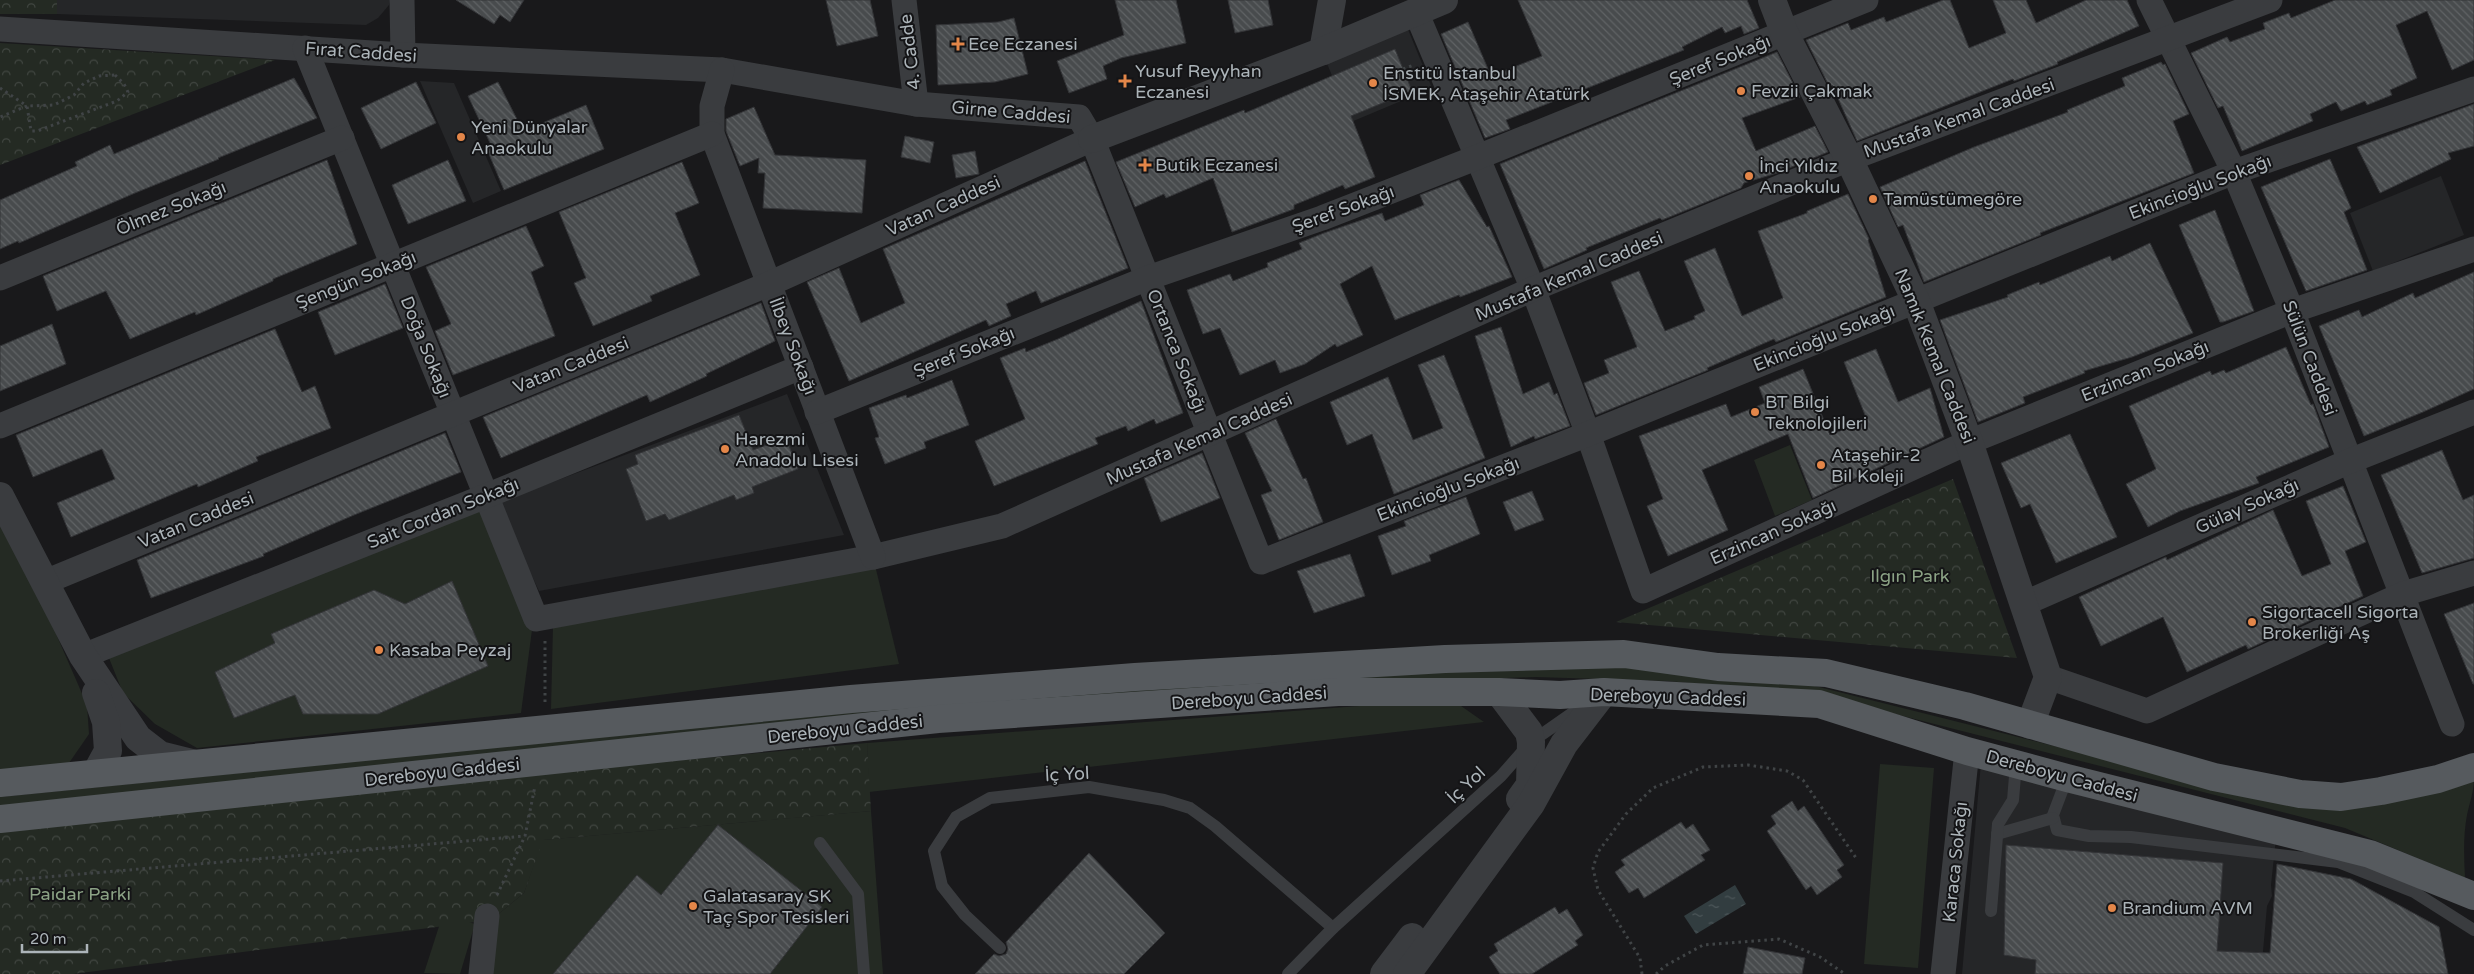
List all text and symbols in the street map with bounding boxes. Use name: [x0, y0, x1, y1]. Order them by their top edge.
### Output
street label: 4. Cadde: [894, 13, 926, 91]
street label: Şeref Sokağı: [1666, 30, 1774, 90]
place label: Ece Eczanesi: [968, 33, 1078, 55]
street label: Fırat Caddesi: [304, 37, 418, 67]
marker: Ece Eczanesi: [952, 38, 964, 50]
place label: Yusuf Reyyhan Eczanesi: [1135, 60, 1262, 103]
place label: Enstitü İstanbul İSMEK, Ataşehir Atatürk: [1383, 62, 1590, 105]
street label: Mustafa Kemal Caddesi: [1861, 73, 2057, 163]
marker: Yusuf Reyyhan Eczanesi: [1119, 75, 1131, 87]
marker: Enstitü İstanbul İSMEK, Ataşehir Atatürk: [1367, 77, 1379, 89]
place label: Fevzii Çakmak: [1751, 80, 1873, 102]
marker: Fevzii Çakmak: [1735, 85, 1747, 97]
street label: Girne Caddesi: [951, 96, 1071, 128]
place label: Yeni Dünyalar Anaokulu: [471, 116, 588, 159]
marker: Yeni Dünyalar Anaokulu: [455, 131, 467, 143]
street label: Ekincioğlu Sokağı: [2126, 150, 2274, 224]
place label: Butik Eczanesi: [1155, 154, 1278, 176]
place label: İnci Yıldız Anaokulu: [1759, 155, 1841, 198]
marker: Butik Eczanesi: [1139, 159, 1151, 171]
marker: İnci Yıldız Anaokulu: [1743, 170, 1755, 182]
street label: Vatan Caddesi: [882, 171, 1004, 241]
street label: Ölmez Sokağı: [113, 176, 229, 240]
street label: Şeref Sokağı: [1289, 180, 1397, 238]
place label: Tamüstümegöre: [1883, 188, 2022, 210]
marker: Tamüstümegöre: [1867, 193, 1879, 205]
street label: Mustafa Kemal Caddesi: [1472, 227, 1666, 325]
street label: Şengün Sokağı: [293, 246, 419, 314]
street label: Namık Kemal Caddesi: [1890, 265, 1980, 447]
street label: Ortanca Sokağı: [1142, 286, 1212, 416]
street label: Doğa Sokağı: [396, 293, 456, 401]
street label: İlbey Sokağı: [764, 294, 822, 398]
street label: Sülün Caddesi: [2278, 297, 2342, 419]
street label: Ekincioğlu Sokağı: [1750, 300, 1898, 376]
street label: Şeref Sokağı: [910, 322, 1018, 382]
street label: Vatan Caddesi: [510, 332, 632, 398]
street label: Erzincan Sokağı: [2078, 335, 2212, 407]
street label: Mustafa Kemal Caddesi: [1102, 388, 1296, 490]
place label: BT Bilgi Teknolojileri: [1765, 391, 1867, 434]
marker: BT Bilgi Teknolojileri: [1749, 406, 1761, 418]
place label: Harezmi Anadolu Lisesi: [735, 428, 859, 471]
marker: Harezmi Anadolu Lisesi: [719, 443, 731, 455]
place label: Ataşehir-2 Bil Koleji: [1831, 444, 1921, 487]
street label: Ekincioğlu Sokağı: [1374, 452, 1522, 526]
marker: Ataşehir-2 Bil Koleji: [1815, 459, 1827, 471]
street label: Sait Cordan Sokağı: [364, 473, 522, 553]
street label: Gülay Sokağı: [2192, 473, 2302, 539]
street label: Vatan Caddesi: [135, 487, 257, 553]
street label: Erzincan Sokağı: [1707, 494, 1839, 570]
park label: Ilgın Park: [1870, 565, 1950, 587]
place label: Sigortacell Sigorta Brokerliği Aş: [2262, 601, 2419, 644]
marker: Sigortacell Sigorta Brokerliği Aş: [2246, 616, 2258, 628]
place label: Kasaba Peyzaj: [389, 639, 511, 661]
marker: Kasaba Peyzaj: [373, 644, 385, 656]
street label: Dereboyu Caddesi: [1170, 682, 1328, 714]
street label: Dereboyu Caddesi: [1590, 683, 1746, 711]
street label: Dereboyu Caddesi: [766, 710, 924, 748]
street label: Dereboyu Caddesi: [1984, 745, 2140, 807]
street label: Dereboyu Caddesi: [363, 753, 521, 791]
street label: İç Yol: [1044, 762, 1090, 786]
street label: İç Yol: [1442, 762, 1490, 808]
street label: Karaca Sokağı: [1938, 801, 1972, 923]
park label: Paidar Parki: [29, 883, 131, 905]
place label: Galatasaray SK Taç Spor Tesisleri: [703, 885, 850, 928]
place label: Brandium AVM: [2122, 897, 2253, 919]
marker: Galatasaray SK Taç Spor Tesisleri: [687, 900, 699, 912]
marker: Brandium AVM: [2106, 902, 2118, 914]
scale bar: [22, 922, 88, 954]
text: 20 m: [30, 930, 67, 948]

